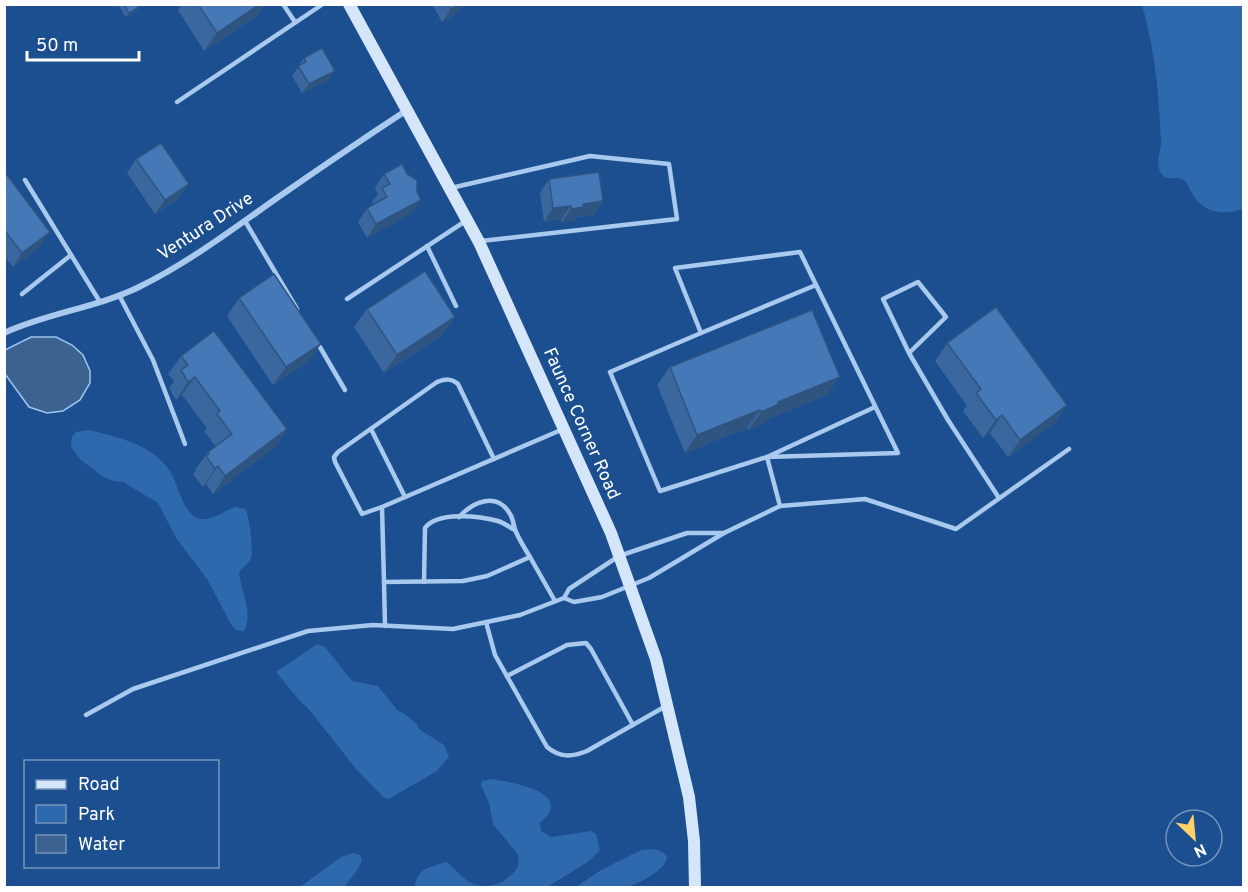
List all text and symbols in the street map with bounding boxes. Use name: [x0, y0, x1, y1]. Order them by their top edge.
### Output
scale bar: [27, 24, 140, 62]
text: 50 m: [36, 35, 78, 58]
street label: Ventura Drive: [154, 188, 258, 266]
street label: Faunce Corner Road: [537, 345, 625, 503]
legend: [24, 760, 219, 868]
text: Road: [78, 774, 120, 797]
text: Park: [78, 804, 115, 827]
north arrow: [1164, 808, 1224, 868]
text: Water: [78, 834, 125, 857]
text: N: [1190, 838, 1209, 861]

